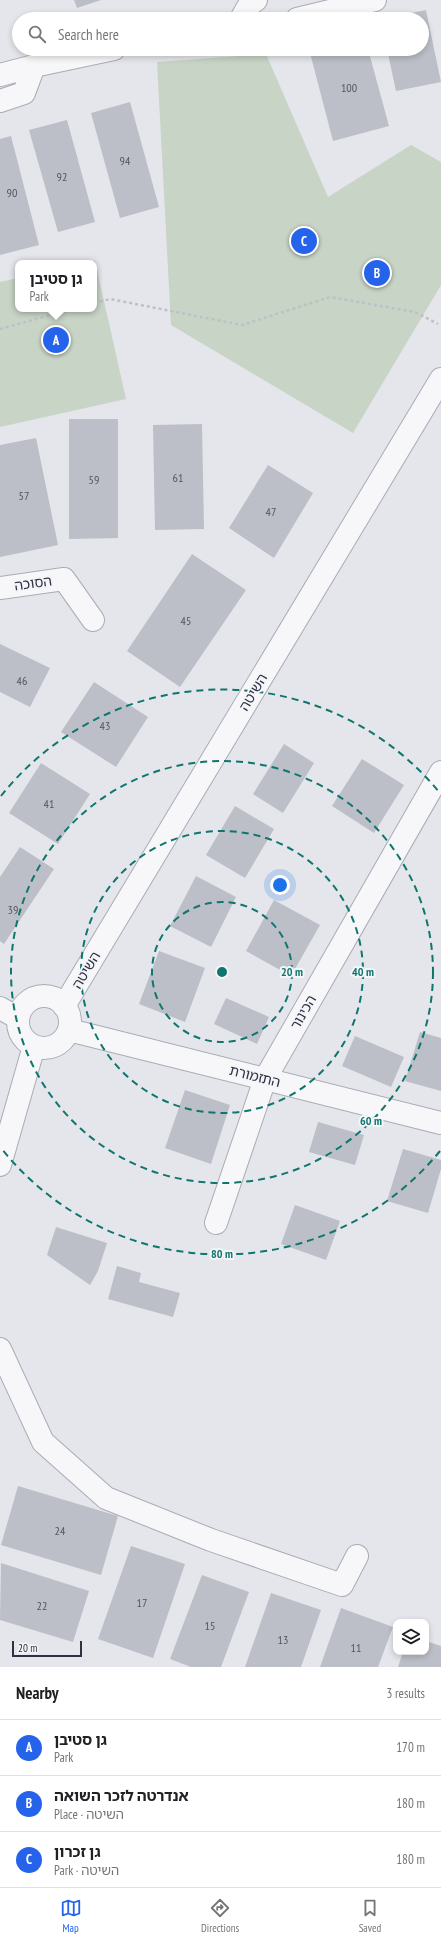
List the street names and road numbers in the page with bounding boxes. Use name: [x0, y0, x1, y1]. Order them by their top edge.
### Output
street label: הסוכה: [13, 571, 53, 595]
street label: השיטה: [235, 670, 271, 714]
street label: השיטה: [68, 948, 104, 992]
street label: הכינור: [286, 992, 320, 1032]
street label: התזמורת: [227, 1061, 283, 1091]

